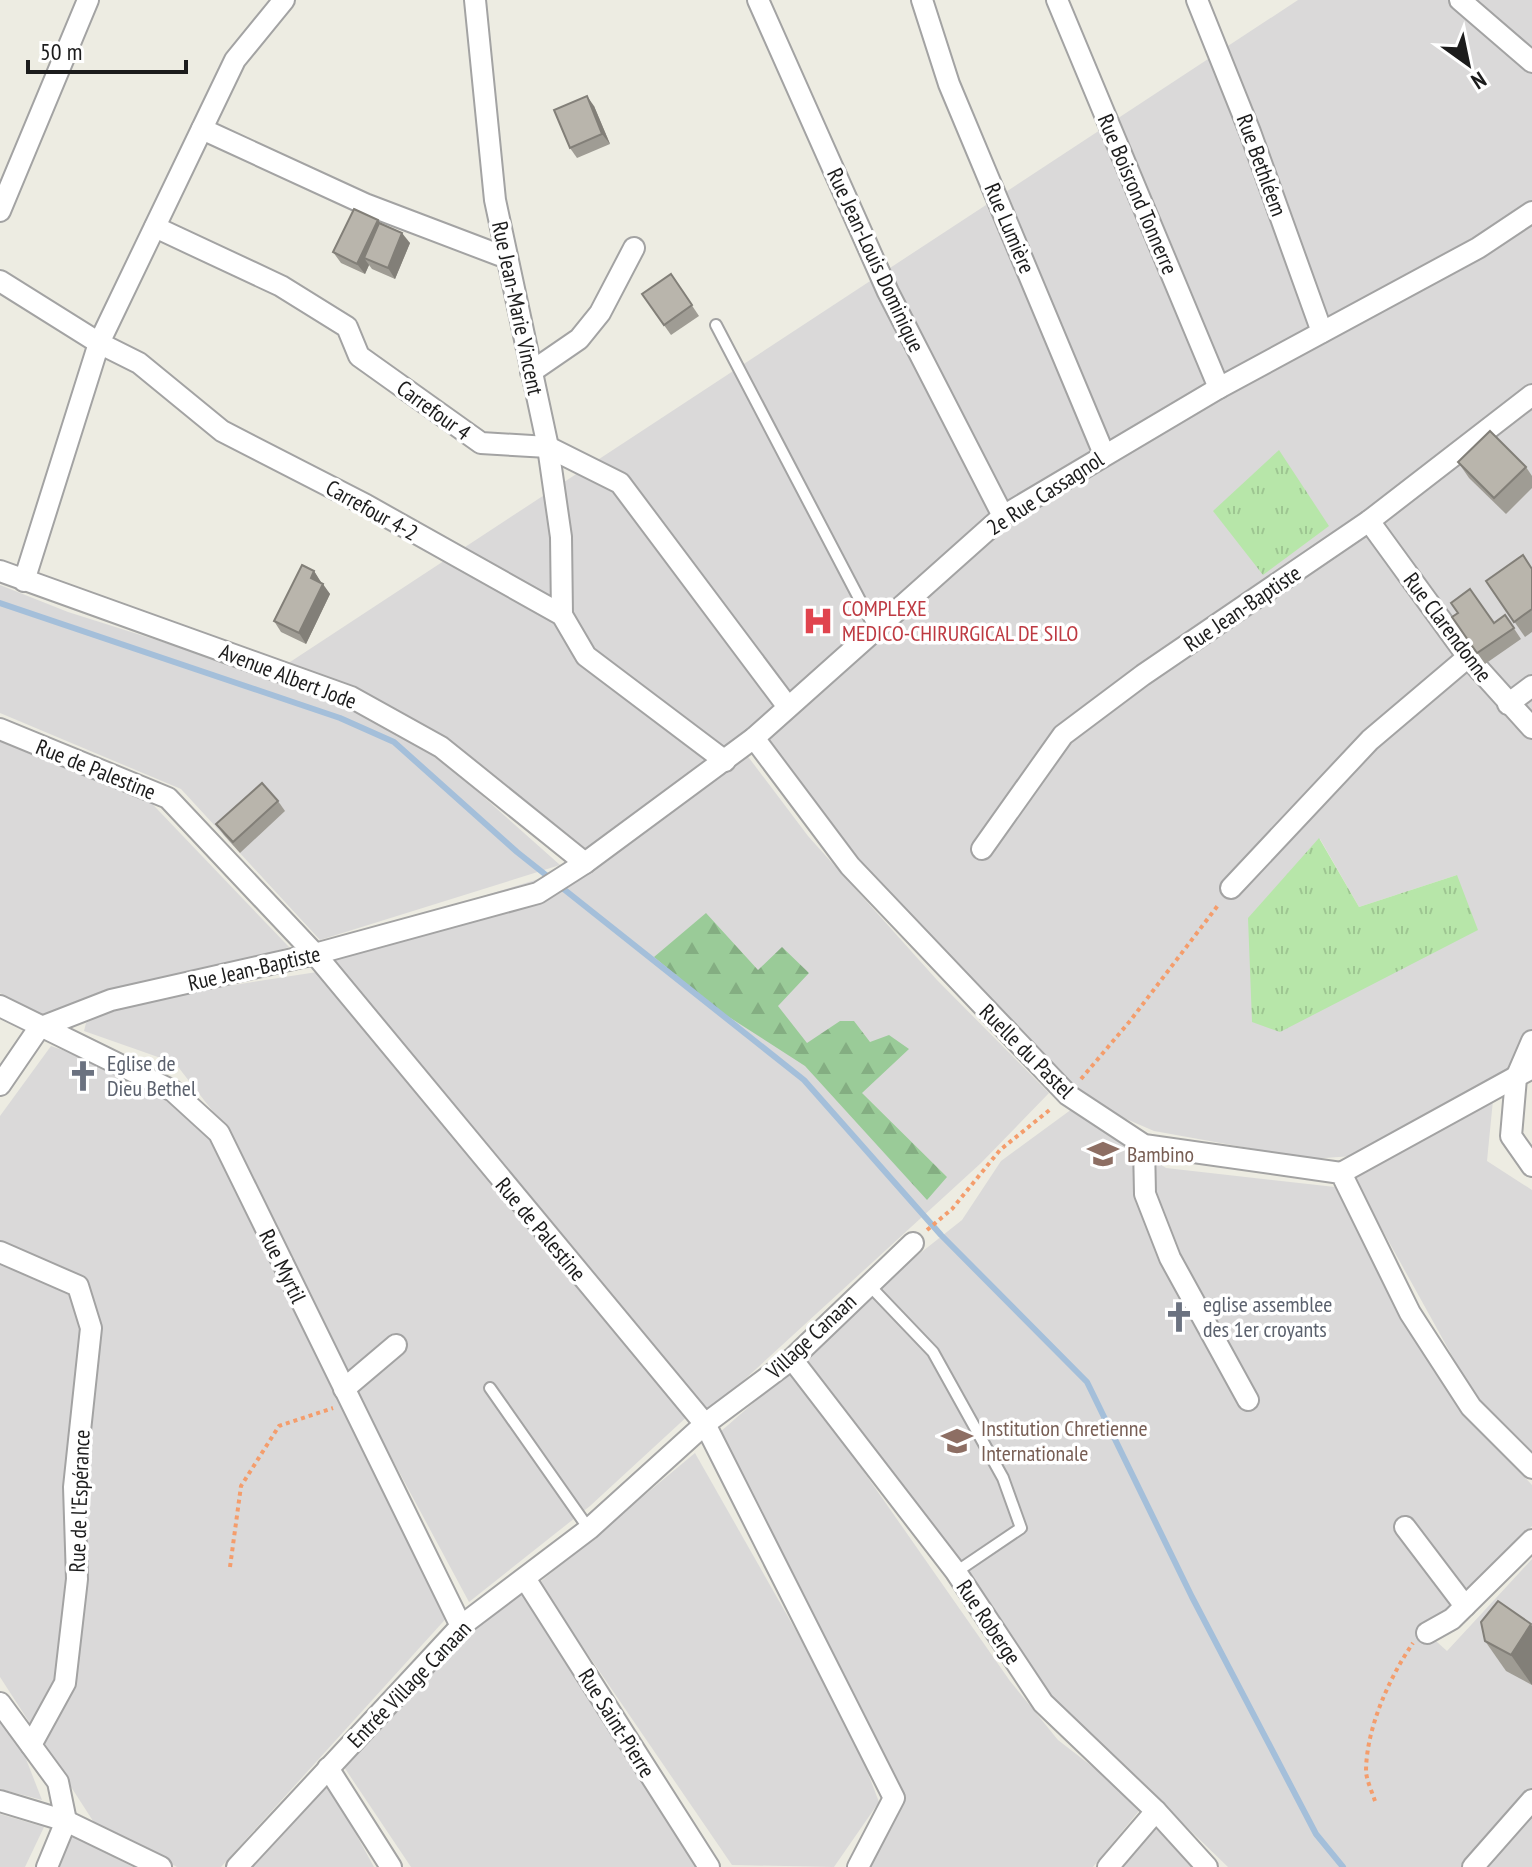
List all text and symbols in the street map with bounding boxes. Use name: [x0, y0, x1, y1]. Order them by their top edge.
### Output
scale bar: [28, 24, 186, 74]
north arrow: [1428, 24, 1508, 104]
text: 50 m: [40, 36, 82, 67]
text: N: [1466, 66, 1492, 96]
street label: Rue Boisrond Tonnerre: [1092, 110, 1184, 278]
street label: Rue Bethléem: [1231, 110, 1293, 220]
street label: Rue Jean-Louis Dominique: [821, 163, 931, 357]
street label: Rue Lumière: [978, 179, 1042, 277]
street label: Rue Jean-Marie Vincent: [486, 219, 550, 397]
street label: Carrefour 4: [391, 374, 477, 446]
street label: 2e Rue Cassagnol: [981, 444, 1109, 541]
street label: Carrefour 4-2: [321, 473, 423, 547]
street label: Rue Jean-Baptiste: [1178, 559, 1306, 657]
street label: Rue Clarendonne: [1398, 567, 1498, 687]
place label: COMPLEXE MEDICO-CHIRURGICAL DE SILO: [842, 594, 1078, 647]
hospital icon: COMPLEXE MEDICO-CHIRURGICAL DE SILO: [801, 604, 835, 638]
street label: Avenue Albert Jode: [216, 637, 360, 715]
street label: Rue de Palestine: [32, 732, 160, 806]
street label: Rue Jean-Baptiste: [185, 939, 323, 997]
street label: Ruelle du Pastel: [974, 998, 1081, 1105]
place label: Eglise de Dieu Bethel: [107, 1049, 197, 1102]
church icon: Eglise de Dieu Bethel: [66, 1059, 100, 1093]
school or university icon: Bambino: [1086, 1137, 1120, 1171]
place label: Bambino: [1127, 1140, 1194, 1168]
street label: Rue de Palestine: [490, 1172, 592, 1286]
street label: Rue Myrtil: [253, 1225, 313, 1308]
street label: Village Canaan: [759, 1287, 862, 1385]
place label: eglise assemblee des 1er croyants: [1203, 1290, 1332, 1343]
church icon: eglise assemblee des 1er croyants: [1162, 1300, 1196, 1334]
place label: Institution Chretienne Internationale: [981, 1414, 1147, 1467]
school or university icon: Institution Chretienne Internationale: [940, 1424, 974, 1458]
street label: Rue de l'Espérance: [63, 1429, 95, 1573]
street label: Rue Roberge: [950, 1574, 1028, 1670]
street label: Entrée Village Canaan: [341, 1615, 477, 1753]
street label: Rue Saint-Pierre: [572, 1663, 662, 1783]

